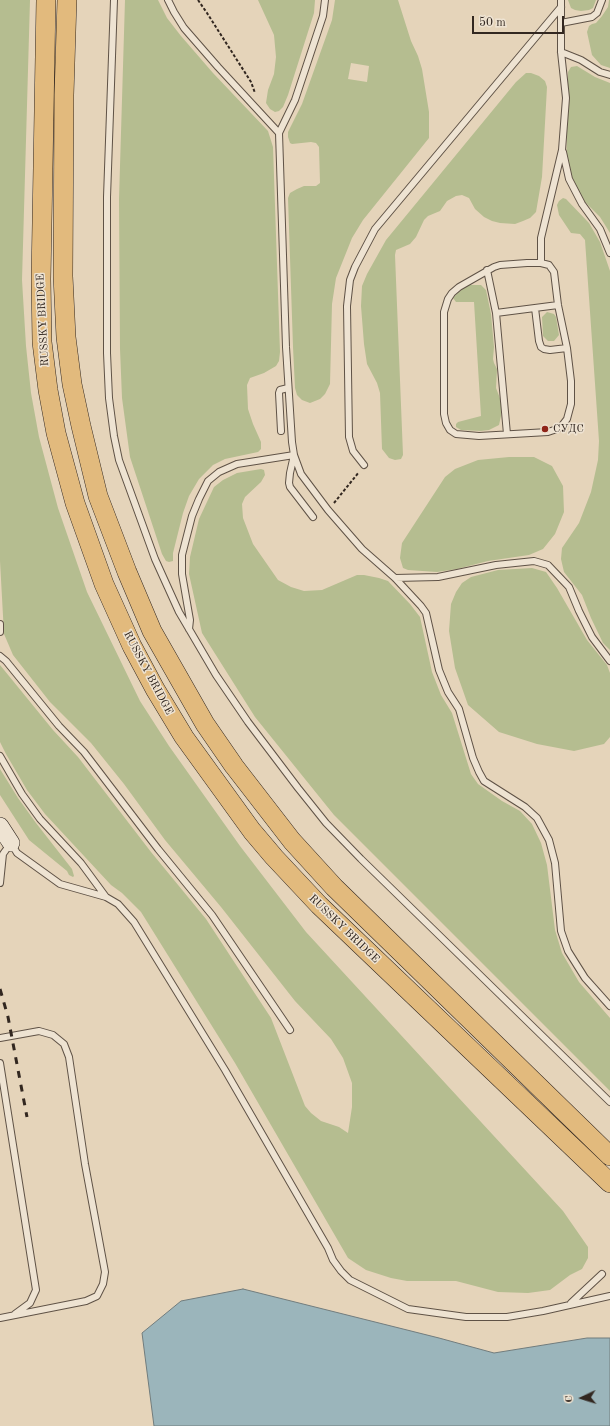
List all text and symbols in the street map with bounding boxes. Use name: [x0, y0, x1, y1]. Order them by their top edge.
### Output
scale bar: [474, 8, 566, 34]
text: 50 m: [479, 17, 506, 29]
street label: RUSSKY BRIDGE: [34, 273, 52, 367]
place label: СУДС: [553, 422, 584, 436]
marker: СУДС: [540, 424, 550, 434]
street label: RUSSKY BRIDGE: [120, 629, 176, 717]
street label: RUSSKY BRIDGE: [306, 892, 382, 966]
north arrow: [562, 1378, 602, 1418]
text: С: [564, 1395, 575, 1403]

